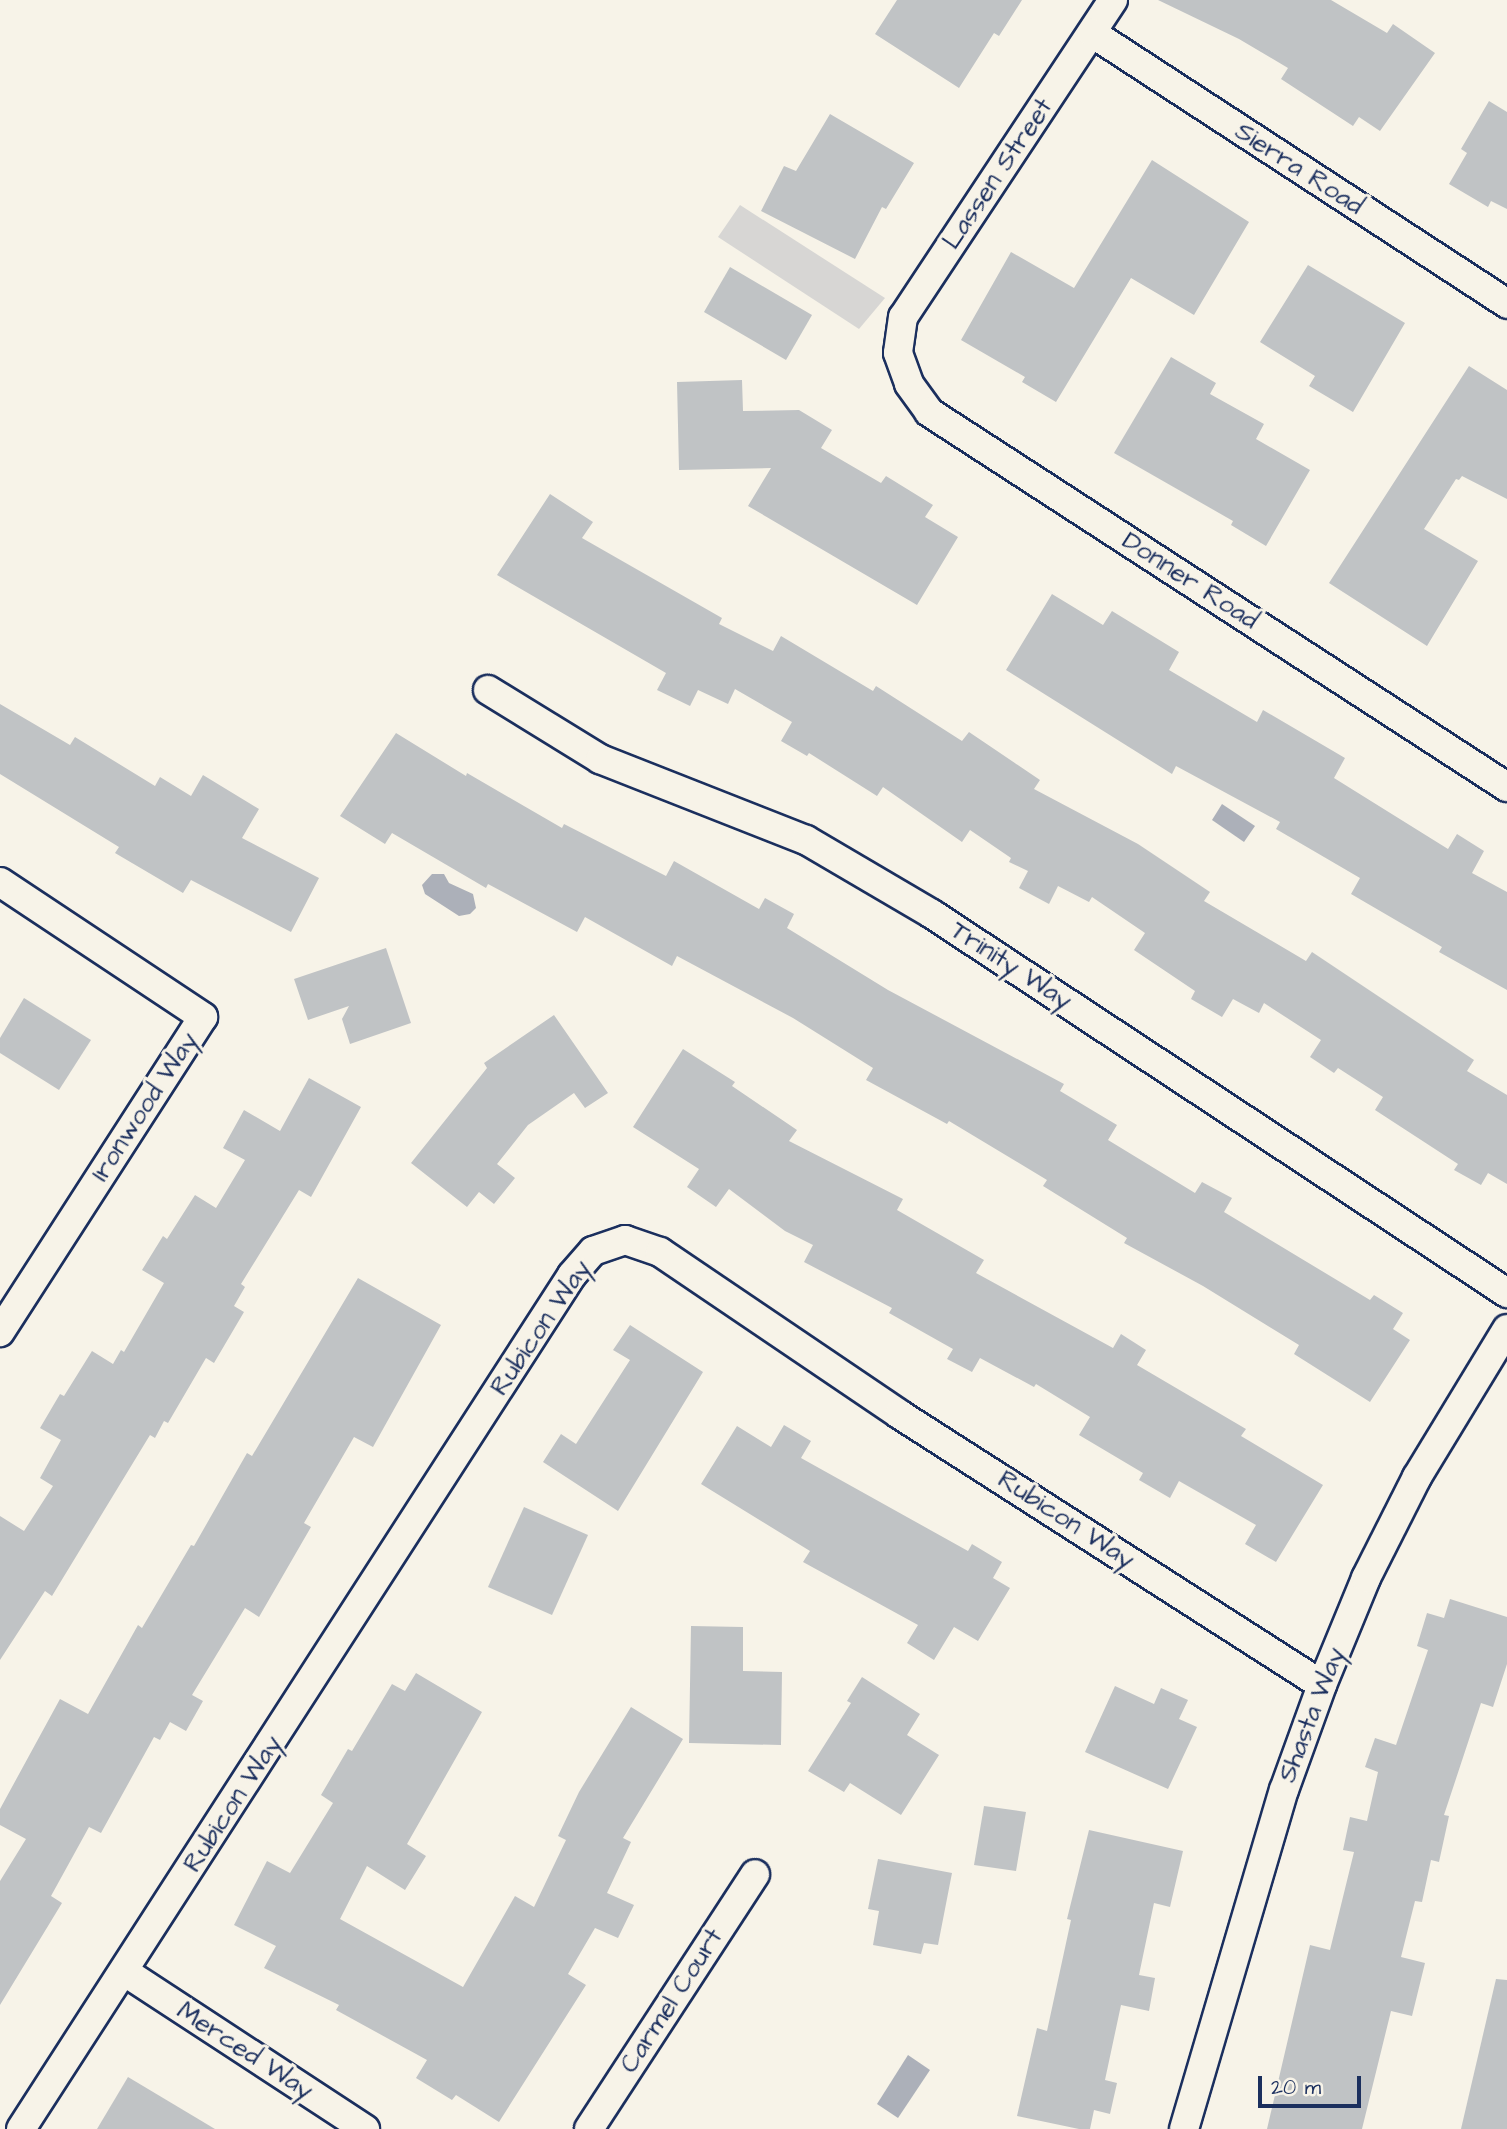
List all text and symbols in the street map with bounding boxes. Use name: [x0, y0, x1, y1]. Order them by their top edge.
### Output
street label: Lassen Street: [936, 93, 1060, 255]
street label: Sierra Road: [1229, 116, 1369, 222]
street label: Donner Road: [1116, 525, 1264, 637]
street label: Trinity Way: [944, 915, 1078, 1017]
street label: Ironwood Way: [85, 1026, 205, 1188]
street label: Rubicon Way: [484, 1254, 598, 1402]
street label: Rubicon Way: [992, 1464, 1140, 1576]
street label: Shasta Way: [1272, 1643, 1352, 1787]
street label: Rubicon Way: [177, 1730, 289, 1878]
street label: Carmel Court: [614, 1923, 730, 2079]
street label: Merced Way: [171, 1995, 319, 2107]
scale bar: [1262, 2062, 1365, 2106]
text: 20 m: [1271, 2073, 1321, 2102]

